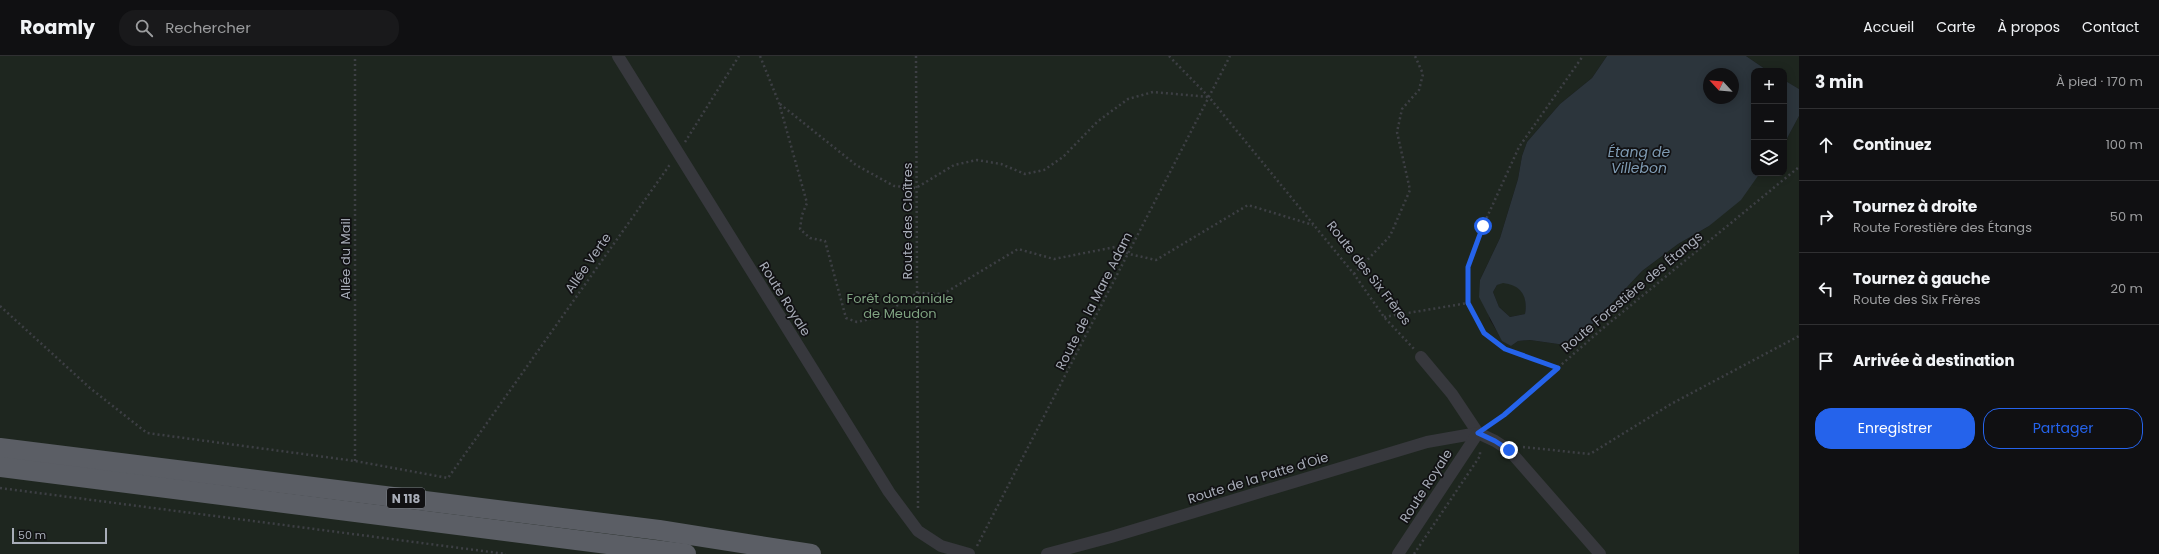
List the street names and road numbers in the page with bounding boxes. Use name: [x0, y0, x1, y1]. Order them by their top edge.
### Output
street label: Route des Cloîtres: [898, 162, 917, 280]
street label: Route des Six Frères: [1322, 217, 1416, 329]
street label: Allée du Mail: [336, 218, 355, 300]
street label: Route Forestière des Étangs: [1557, 227, 1707, 357]
street label: Allée Verte: [560, 229, 616, 297]
street label: Route de la Mare Adam: [1051, 229, 1137, 373]
street label: Route Royale: [755, 258, 815, 340]
street label: Route Royale: [1395, 445, 1457, 527]
street label: Route de la Patte d'Oie: [1185, 448, 1331, 508]
road number: N 118: [387, 488, 425, 508]

